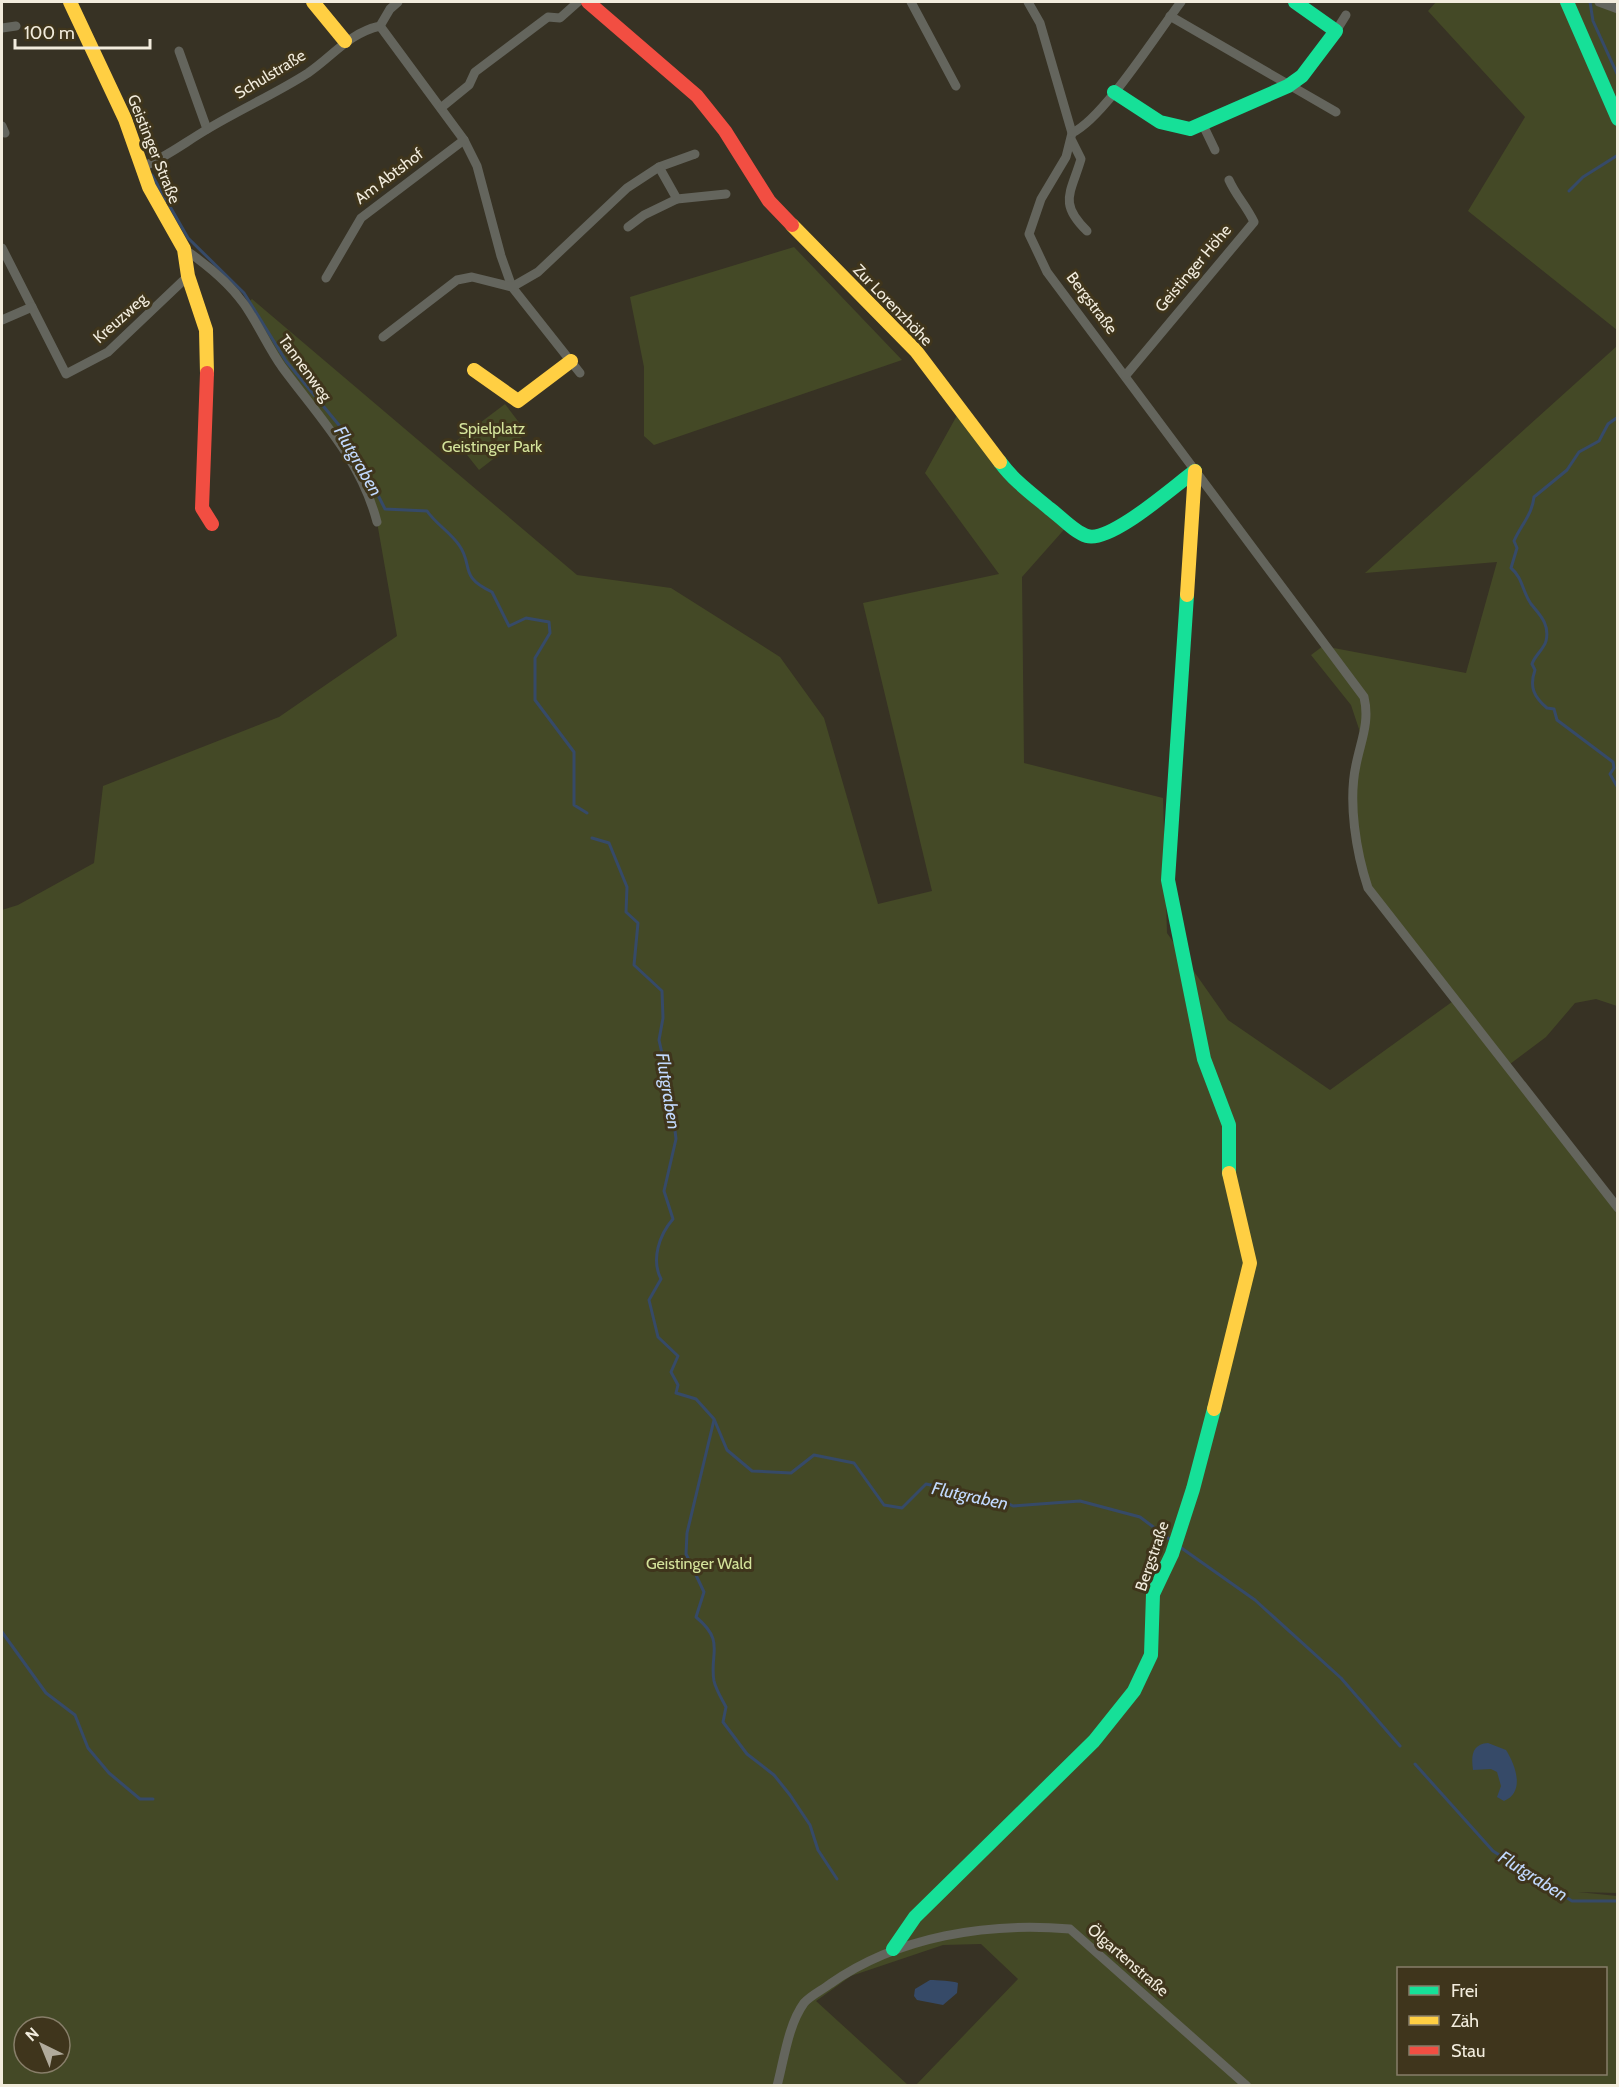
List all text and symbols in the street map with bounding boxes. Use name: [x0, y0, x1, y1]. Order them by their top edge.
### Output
scale bar: [15, 12, 150, 50]
text: 100 m: [24, 22, 75, 44]
street label: Schulstraße: [231, 45, 309, 103]
street label: Geistinger Straße: [123, 92, 185, 206]
street label: Am Abtshof: [351, 144, 428, 208]
street label: Geistinger Höhe: [1151, 220, 1235, 316]
street label: Zur Lorenzhöhe: [849, 260, 937, 350]
street label: Bergstraße: [1063, 268, 1121, 338]
street label: Kreuzweg: [89, 288, 152, 347]
street label: Tannenweg: [274, 331, 336, 406]
park label: Spielplatz Geistinger Park: [442, 419, 543, 456]
water label: Flutgraben: [329, 422, 387, 500]
water label: Flutgraben: [651, 1051, 685, 1131]
water label: Flutgraben: [930, 1477, 1010, 1515]
street label: Bergstraße: [1131, 1519, 1173, 1593]
park label: Geistinger Wald: [646, 1554, 752, 1573]
water label: Flutgraben: [1494, 1846, 1572, 1906]
street label: Ölgartenstraße: [1084, 1920, 1172, 2000]
legend: [1397, 1967, 1607, 2075]
text: Frei: [1451, 1980, 1478, 2002]
text: Zäh: [1451, 2010, 1479, 2032]
north arrow: [12, 2015, 72, 2075]
text: N: [21, 2024, 43, 2045]
text: Stau: [1451, 2040, 1485, 2062]

